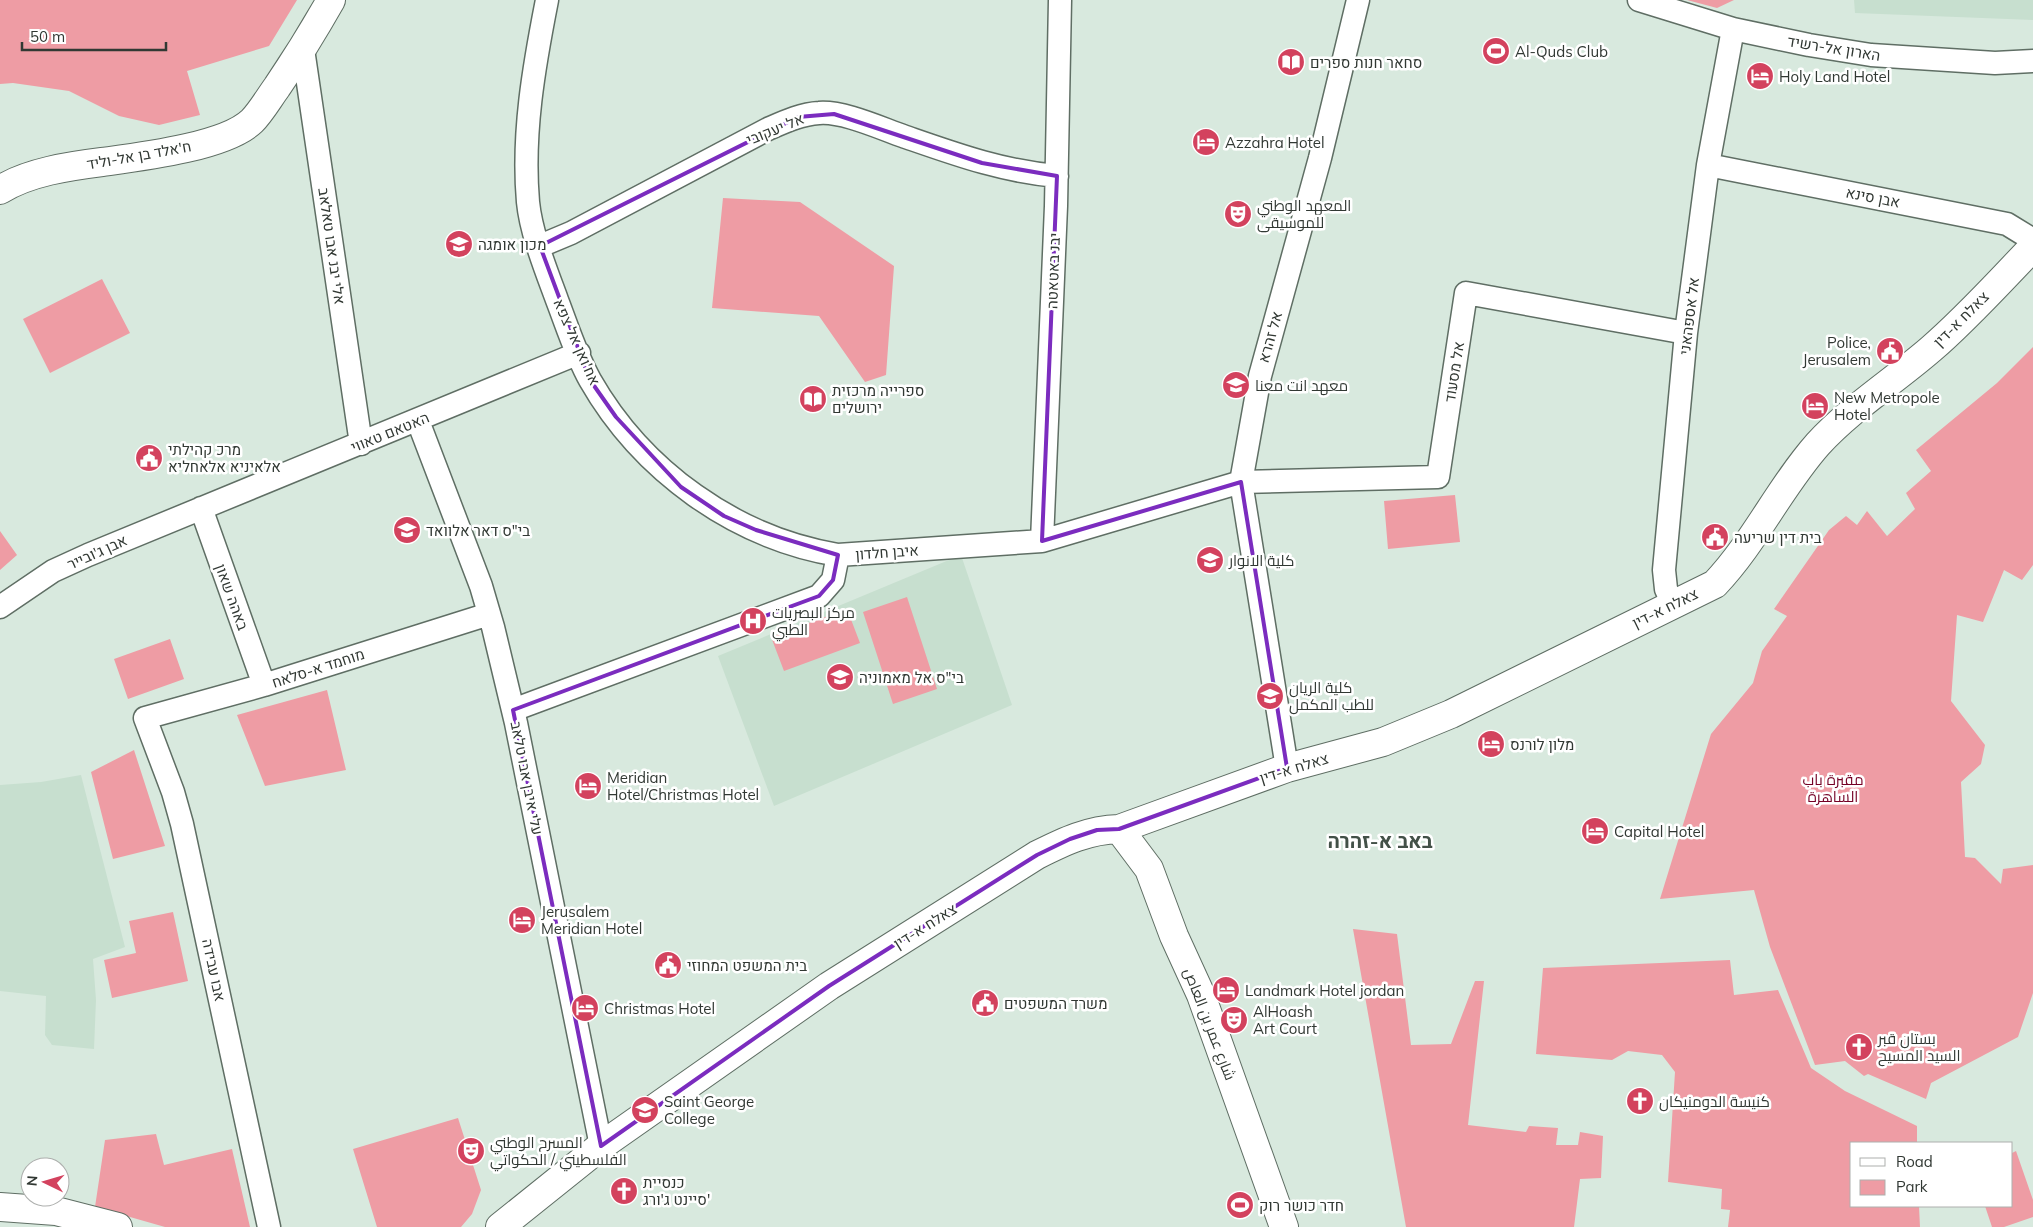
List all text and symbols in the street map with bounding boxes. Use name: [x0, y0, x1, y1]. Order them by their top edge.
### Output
scale bar: [22, 20, 166, 52]
text: 50 m: [30, 27, 65, 46]
street label: הארון אל-רשיד: [1786, 31, 1882, 65]
sports icon: Al-Quds Club: [1481, 36, 1511, 66]
place label: Al-Quds Club: [1515, 42, 1608, 61]
library icon: סחאר חנות ספרים: [1276, 47, 1306, 77]
place label: סחאר חנות ספרים: [1310, 53, 1422, 72]
hotel icon: Holy Land Hotel: [1745, 61, 1775, 91]
place label: Holy Land Hotel: [1779, 67, 1890, 86]
street label: אל יעקובי: [743, 109, 807, 149]
hotel icon: Azzahra Hotel: [1191, 127, 1221, 157]
place label: Azzahra Hotel: [1225, 133, 1324, 152]
street label: ח'אלד בן אל-וליד: [85, 136, 193, 174]
street label: אבן סינא: [1844, 182, 1902, 212]
street label: אלי יבנ אבו טאלאב: [314, 186, 350, 306]
place label: المعهد الوطني للموسيقى: [1257, 196, 1351, 233]
theatre icon: المعهد الوطني للموسيقى: [1223, 199, 1253, 229]
school or university icon: מכון אומגה: [444, 229, 474, 259]
street label: יבנ באטאטה: [1042, 233, 1064, 309]
place label: מכון אומגה: [478, 235, 546, 254]
street label: אל אספהאני: [1675, 276, 1703, 356]
street label: צאלח א-דין: [1929, 287, 1993, 351]
street label: אח'ואן אל צפא: [549, 296, 605, 388]
street label: אל זהרא: [1254, 309, 1286, 365]
place label: Police, Jerusalem: [1802, 333, 1871, 369]
public building icon: Police, Jerusalem: [1875, 336, 1905, 366]
street label: אל מסעוד: [1440, 340, 1468, 404]
school or university icon: معهد انت معنا: [1221, 370, 1251, 400]
place label: معهد انت معنا: [1255, 376, 1348, 396]
place label: ספרייה מרכזית ירושלים: [832, 381, 924, 417]
library icon: ספרייה מרכזית ירושלים: [798, 384, 828, 414]
place label: New Metropole Hotel: [1834, 388, 1940, 424]
hotel icon: New Metropole Hotel: [1800, 391, 1830, 421]
street label: האטאם טאווי: [348, 408, 432, 456]
place label: מרכ קהילתי אלאיניא אלאחליא: [168, 440, 281, 476]
public building icon: מרכ קהילתי אלאיניא אלאחליא: [134, 443, 164, 473]
school or university icon: בי"ס דאר אלוואד: [392, 515, 422, 545]
place label: בי"ס דאר אלוואד: [426, 521, 530, 540]
public building icon: בית דין שריעה: [1700, 522, 1730, 552]
place label: בית דין שריעה: [1734, 528, 1822, 547]
street label: אבן ג'ובייר: [64, 530, 130, 574]
street label: איבן חלדון: [855, 540, 919, 564]
school or university icon: كلية الانوار: [1195, 545, 1225, 575]
place label: كلية الانوار: [1228, 551, 1294, 570]
street label: באהה שאון: [211, 561, 253, 633]
street label: צאלח א-דין: [1629, 584, 1701, 632]
place label: مركز البصريات الطبي: [772, 603, 855, 642]
hospital icon: مركز البصريات الطبي: [738, 606, 768, 636]
street label: מוחמד א-סלאח: [269, 644, 367, 692]
school or university icon: בי"ס אל מאמוניה: [825, 662, 855, 692]
place label: בי"ס אל מאמוניה: [859, 668, 964, 687]
place label: كلية الريان للطب المكمل: [1289, 678, 1374, 715]
school or university icon: كلية الريان للطب المكمل: [1255, 681, 1285, 711]
street label: עלי איבן אבו טלאב: [507, 720, 547, 836]
hotel icon: מלון לורנס: [1476, 729, 1506, 759]
place label: מלון לורנס: [1510, 735, 1574, 754]
street label: צאלח א-דין: [1257, 748, 1331, 788]
place label: Meridian Hotel/Christmas Hotel: [607, 768, 759, 804]
park label: مقبرة باب الساهرة: [1802, 770, 1864, 806]
hotel icon: Meridian Hotel/Christmas Hotel: [573, 771, 603, 801]
hotel icon: Capital Hotel: [1580, 816, 1610, 846]
place label: Capital Hotel: [1614, 822, 1704, 841]
district label: באב א-זהרה: [1327, 828, 1433, 853]
street label: צאלח א-דין: [890, 899, 960, 953]
place label: Jerusalem Meridian Hotel: [541, 902, 642, 938]
hotel icon: Jerusalem Meridian Hotel: [507, 905, 537, 935]
street label: אבו עבידה: [198, 937, 230, 1003]
public building icon: בית המשפט המחוזי: [653, 950, 683, 980]
place label: בית המשפט המחוזי: [687, 956, 807, 975]
street label: شارع عمر بن العاص: [1178, 965, 1240, 1084]
hotel icon: Landmark Hotel jordan: [1211, 975, 1241, 1005]
place label: Landmark Hotel jordan: [1245, 981, 1404, 1000]
public building icon: משרד המשפטים: [970, 988, 1000, 1018]
hotel icon: Christmas Hotel: [570, 993, 600, 1023]
place label: משרד המשפטים: [1004, 994, 1107, 1013]
place label: Christmas Hotel: [604, 999, 715, 1018]
place label: AlHoash Art Court: [1253, 1002, 1317, 1038]
theatre icon: AlHoash Art Court: [1219, 1005, 1249, 1035]
place label: بستان قبر السيد المسيح: [1877, 1029, 1960, 1067]
church icon: بستان قبر السيد المسيح: [1844, 1032, 1874, 1062]
church icon: كنيسة الدومنيكان: [1625, 1086, 1655, 1116]
place label: Saint George College: [664, 1092, 754, 1128]
place label: كنيسة الدومنيكان: [1659, 1092, 1770, 1112]
school or university icon: Saint George College: [630, 1095, 660, 1125]
place label: المسرح الوطني الفلسطيني / الحكواتي: [490, 1133, 627, 1172]
theatre icon: المسرح الوطني الفلسطيني / الحكواتي: [456, 1136, 486, 1166]
legend: [1850, 1142, 2013, 1207]
text: Road: [1896, 1152, 1933, 1171]
north arrow: [20, 1157, 70, 1207]
place label: כנסיית סיינט ג'ורג': [643, 1173, 710, 1209]
text: N: [23, 1175, 41, 1187]
church icon: כנסיית סיינט ג'ורג': [609, 1176, 639, 1206]
text: Park: [1896, 1177, 1928, 1196]
sports icon: חדר כושר רוק: [1225, 1190, 1255, 1220]
place label: חדר כושר רוק: [1259, 1196, 1344, 1215]

